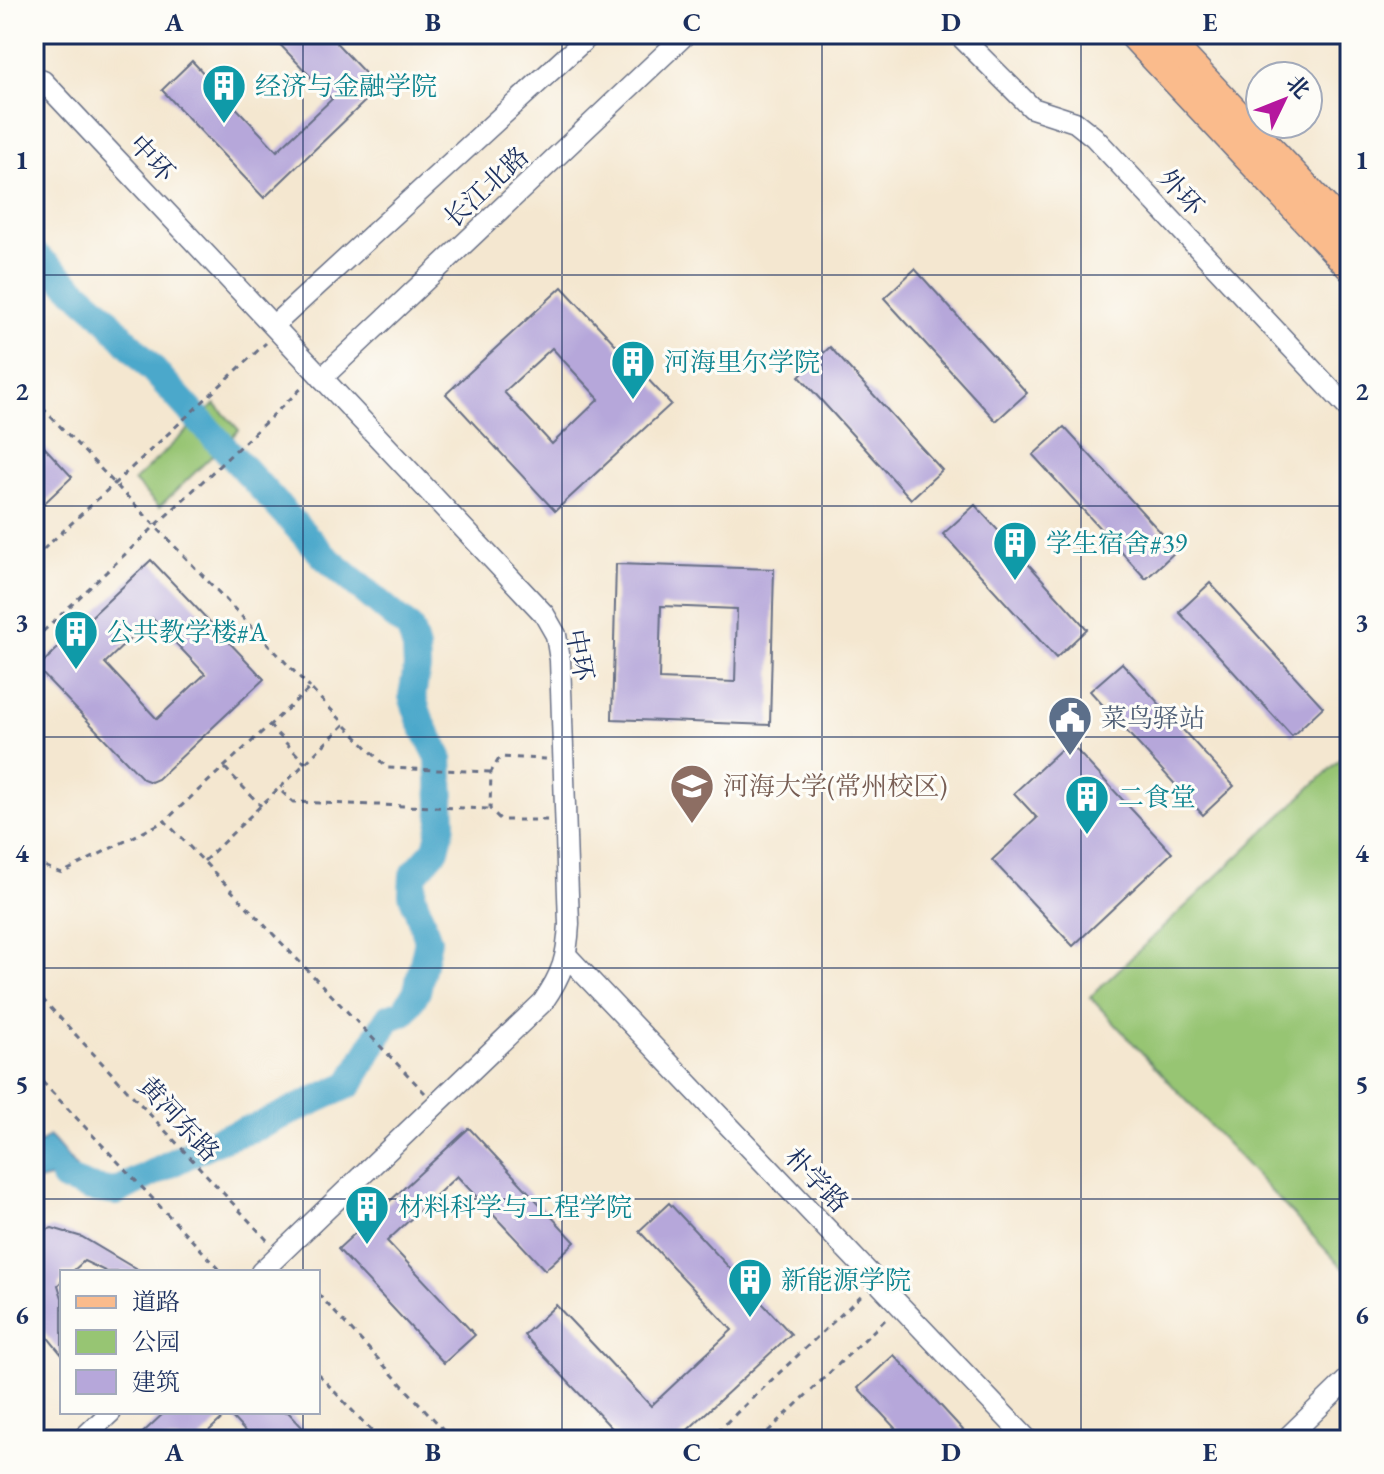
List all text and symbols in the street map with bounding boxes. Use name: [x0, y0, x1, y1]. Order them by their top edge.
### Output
text: A: [164, 5, 184, 39]
text: B: [425, 5, 441, 39]
text: C: [683, 5, 701, 39]
text: D: [941, 5, 961, 39]
text: E: [1203, 5, 1218, 39]
north arrow: [1244, 60, 1324, 140]
building icon: 经济与金融学院: [200, 62, 248, 125]
place label: 经济与金融学院: [255, 69, 437, 103]
text: 北: [1280, 69, 1316, 105]
street label: 中环: [122, 127, 182, 189]
street label: 长江北路: [436, 139, 536, 235]
text: 1: [15, 143, 29, 177]
text: 1: [1355, 143, 1369, 177]
street label: 外环: [1151, 161, 1211, 223]
building icon: 河海里尔学院: [609, 338, 657, 401]
place label: 河海里尔学院: [664, 345, 820, 379]
text: 2: [15, 374, 29, 408]
text: 2: [1355, 374, 1369, 408]
building icon: 学生宿舍#39: [991, 519, 1039, 582]
place label: 学生宿舍#39: [1046, 526, 1188, 560]
text: 3: [15, 605, 29, 639]
text: 3: [1355, 605, 1369, 639]
building icon: 公共教学楼#A: [52, 608, 100, 671]
place label: 公共教学楼#A: [107, 615, 268, 649]
street label: 中环: [559, 626, 601, 684]
public building icon: 菜鸟驿站: [1046, 694, 1094, 757]
place label: 菜鸟驿站: [1101, 701, 1205, 735]
school or university icon: 河海大学(常州校区): [668, 762, 716, 825]
place label: 河海大学(常州校区): [723, 769, 947, 803]
building icon: 二食堂: [1063, 773, 1111, 836]
place label: 二食堂: [1118, 780, 1196, 814]
text: 4: [15, 836, 29, 870]
text: 4: [1355, 836, 1369, 870]
text: 5: [15, 1067, 29, 1101]
text: 5: [1355, 1067, 1369, 1101]
street label: 黄河东路: [131, 1069, 227, 1169]
street label: 朴学路: [778, 1140, 856, 1220]
building icon: 材料科学与工程学院: [343, 1183, 391, 1246]
place label: 材料科学与工程学院: [398, 1190, 632, 1224]
building icon: 新能源学院: [726, 1256, 774, 1319]
place label: 新能源学院: [781, 1263, 911, 1297]
legend: [60, 1270, 320, 1414]
text: 道路: [132, 1286, 180, 1317]
text: 6: [15, 1298, 29, 1332]
text: 6: [1355, 1298, 1369, 1332]
text: 公园: [132, 1326, 180, 1357]
text: 建筑: [132, 1366, 180, 1397]
text: A: [164, 1435, 184, 1469]
text: B: [425, 1435, 441, 1469]
text: C: [683, 1435, 701, 1469]
text: D: [941, 1435, 961, 1469]
text: E: [1203, 1435, 1218, 1469]

